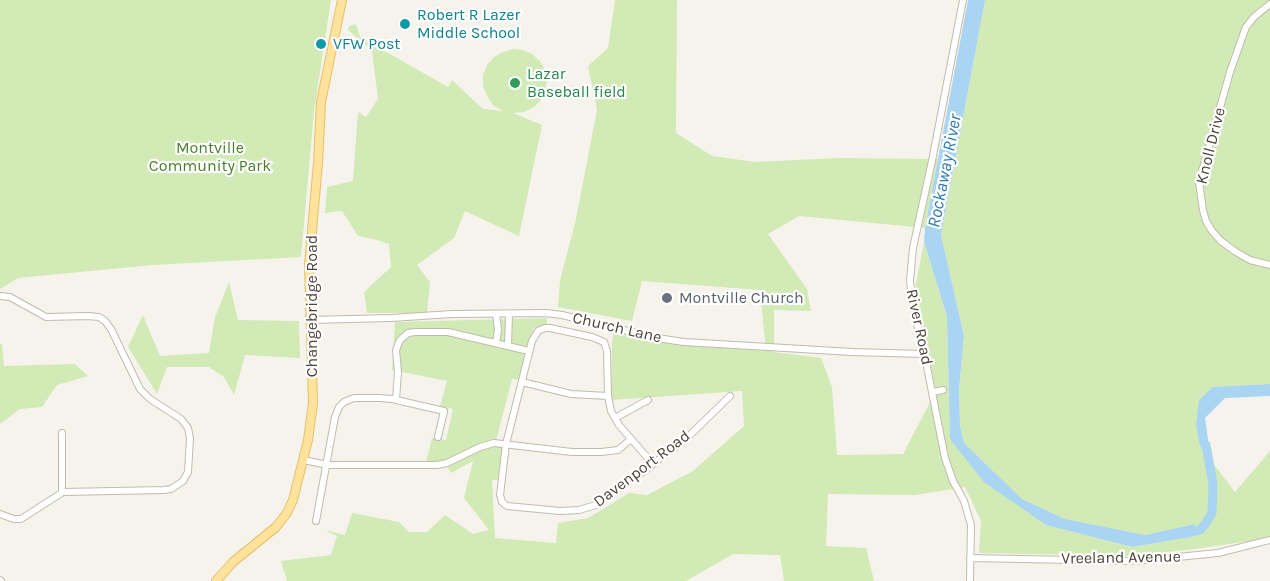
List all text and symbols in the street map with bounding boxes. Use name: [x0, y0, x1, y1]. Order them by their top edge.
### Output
place label: Robert R Lazer Middle School: [417, 5, 520, 43]
marker: Robert R Lazer Middle School: [398, 17, 412, 31]
place label: VFW Post: [333, 34, 400, 54]
marker: VFW Post: [314, 37, 328, 51]
place label: Lazar Baseball field: [527, 64, 626, 102]
marker: Lazar Baseball field: [508, 76, 522, 90]
street label: Knoll Drive: [1192, 106, 1230, 186]
water label: Rockaway River: [923, 112, 967, 230]
park label: Montville Community Park: [149, 138, 271, 176]
street label: Changebridge Road: [302, 235, 322, 377]
street label: River Road: [902, 287, 936, 367]
place label: Montville Church: [679, 288, 804, 308]
marker: Montville Church: [660, 291, 674, 305]
street label: Church Lane: [571, 308, 663, 348]
street label: Davenport Road: [590, 426, 694, 512]
street label: Vreeland Avenue: [1061, 547, 1181, 569]

